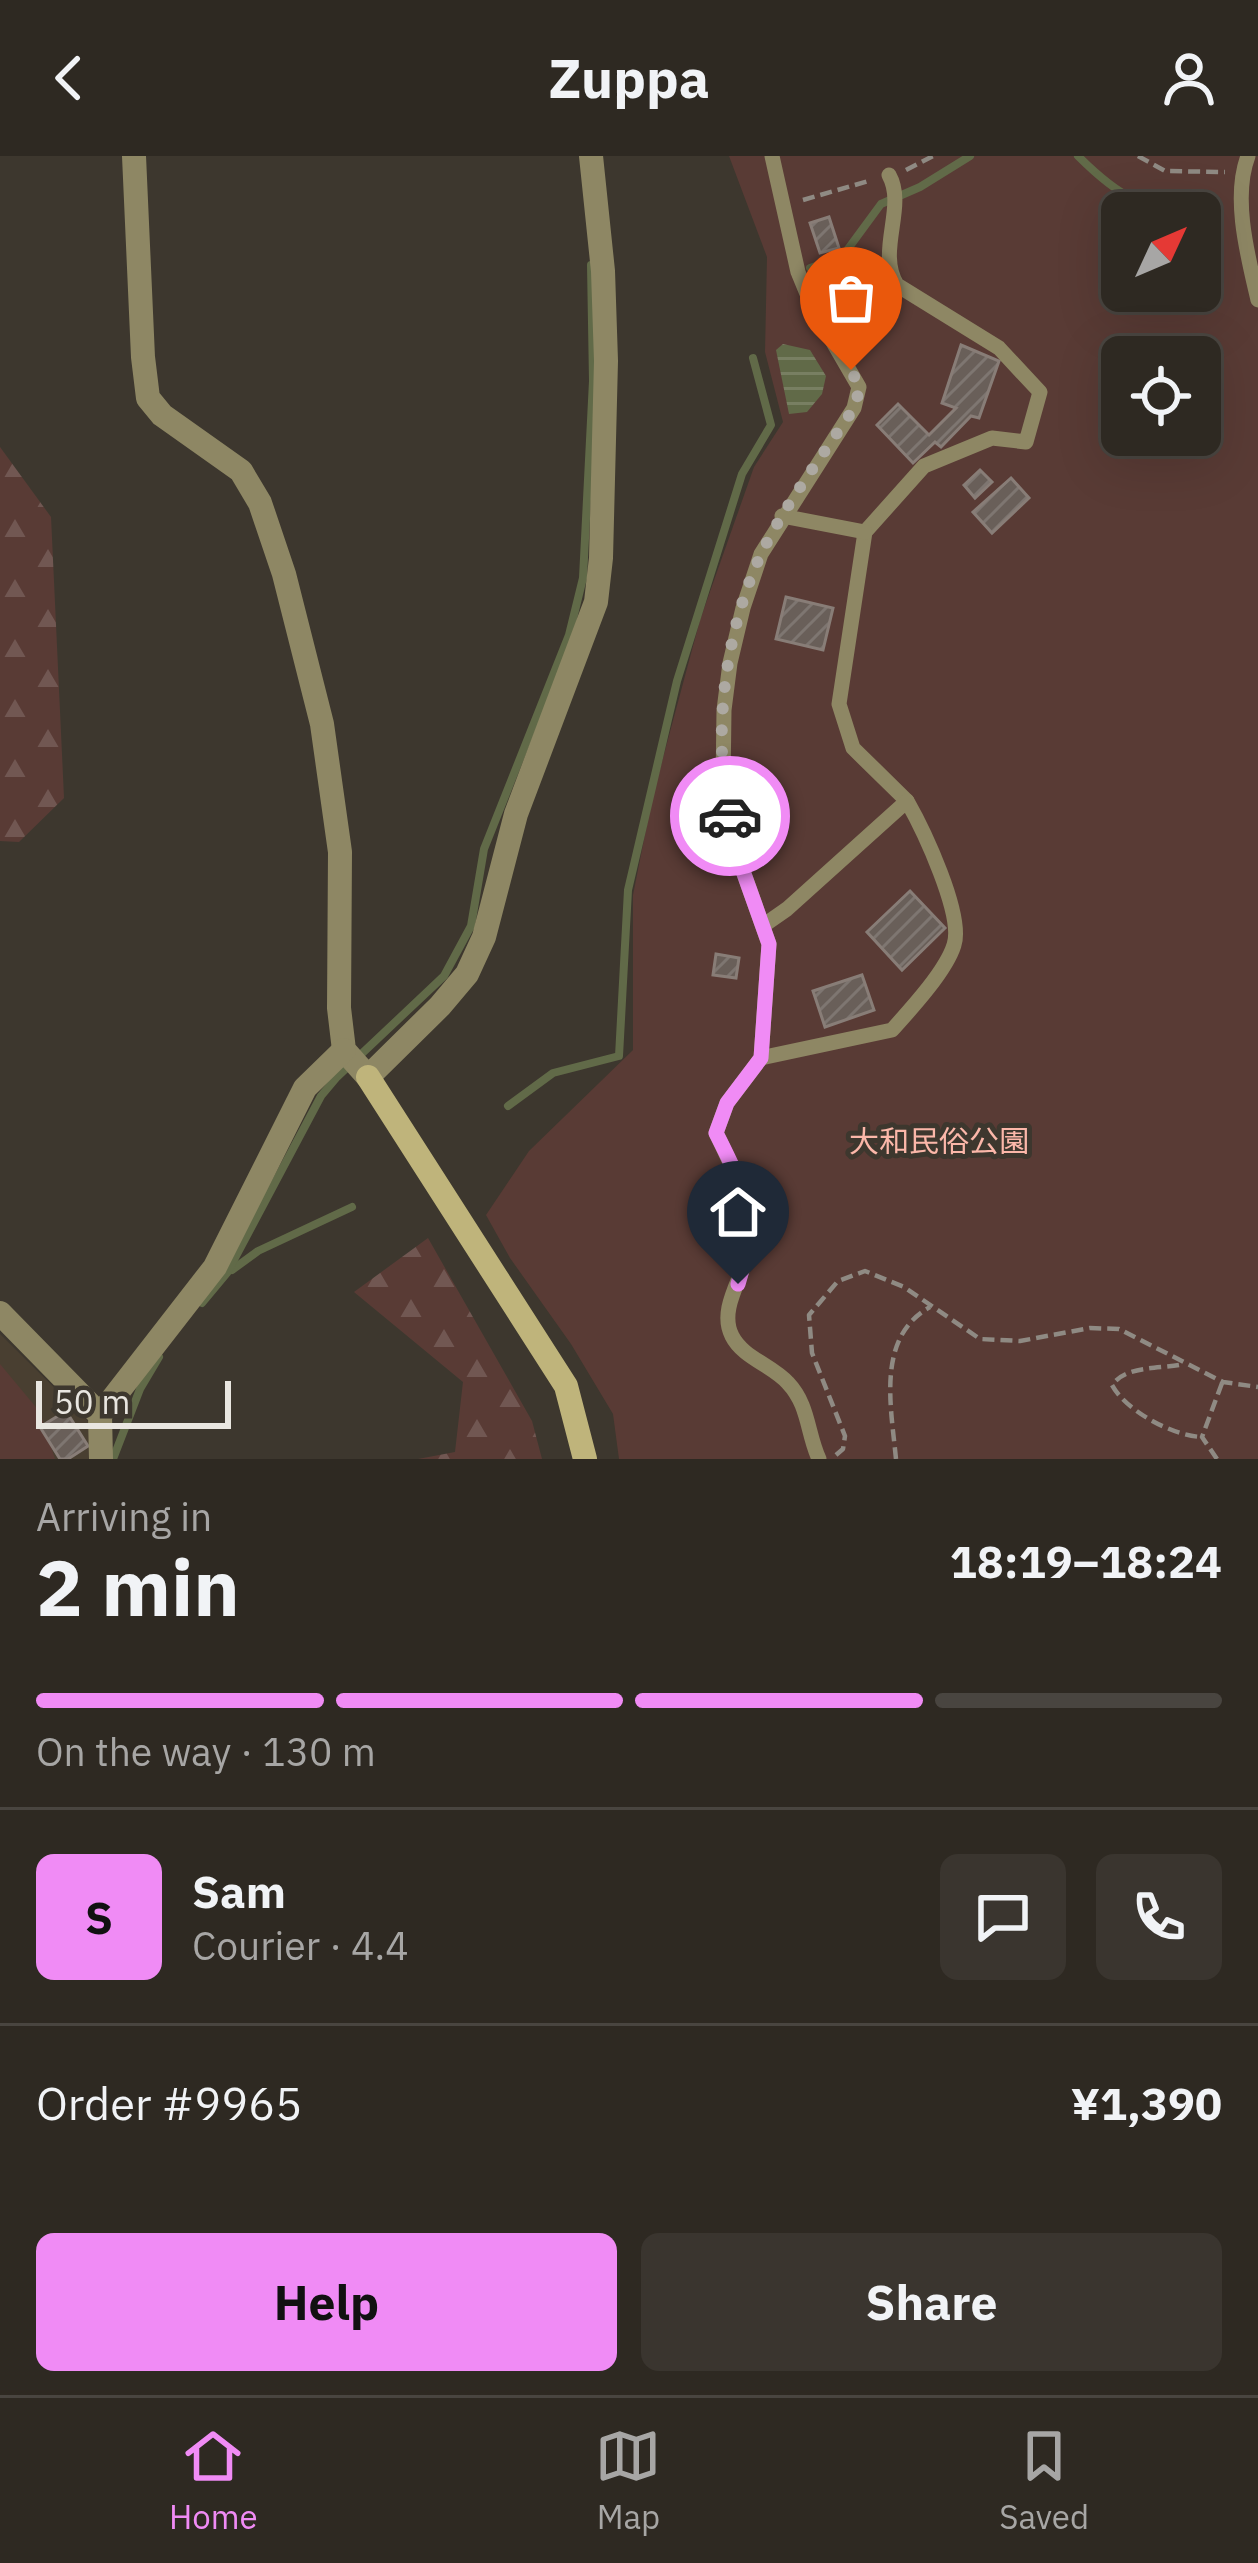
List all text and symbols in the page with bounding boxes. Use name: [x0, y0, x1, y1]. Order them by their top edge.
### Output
text: Zuppa: [548, 43, 710, 113]
icon: back: [36, 45, 102, 111]
icon: person: [1156, 45, 1222, 111]
north arrow: [1101, 192, 1221, 312]
map controls: [1101, 192, 1221, 456]
pin: [800, 247, 902, 370]
icon: bag: [818, 265, 884, 331]
button: locate: [1101, 336, 1221, 456]
courier: [670, 756, 790, 876]
icon: car: [697, 783, 763, 849]
park label: 大和民俗公園: [849, 1121, 1029, 1160]
pin: [687, 1161, 789, 1284]
icon: home: [705, 1179, 771, 1245]
scale bar: [36, 1375, 231, 1428]
text: 50 m: [54, 1380, 130, 1423]
text: Arriving in: [36, 1491, 212, 1542]
text: 18:19–18:24: [950, 1532, 1222, 1590]
text: 2 min: [36, 1536, 240, 1637]
text: On the way · 130 m: [36, 1726, 376, 1777]
button: chat: [940, 1854, 1066, 1980]
button: phone: [1096, 1854, 1222, 1980]
text: Sam: [192, 1862, 286, 1920]
text: S: [85, 1888, 113, 1946]
text: Courier · 4.4: [192, 1920, 409, 1971]
text: Order #9965: [36, 2074, 302, 2132]
text: ¥1,390: [1071, 2074, 1222, 2132]
button: Help: [36, 2233, 617, 2371]
button: Share: [641, 2233, 1222, 2371]
tab: Home: [169, 2423, 258, 2538]
tab: Map: [595, 2423, 661, 2538]
tab: Saved: [999, 2423, 1089, 2538]

